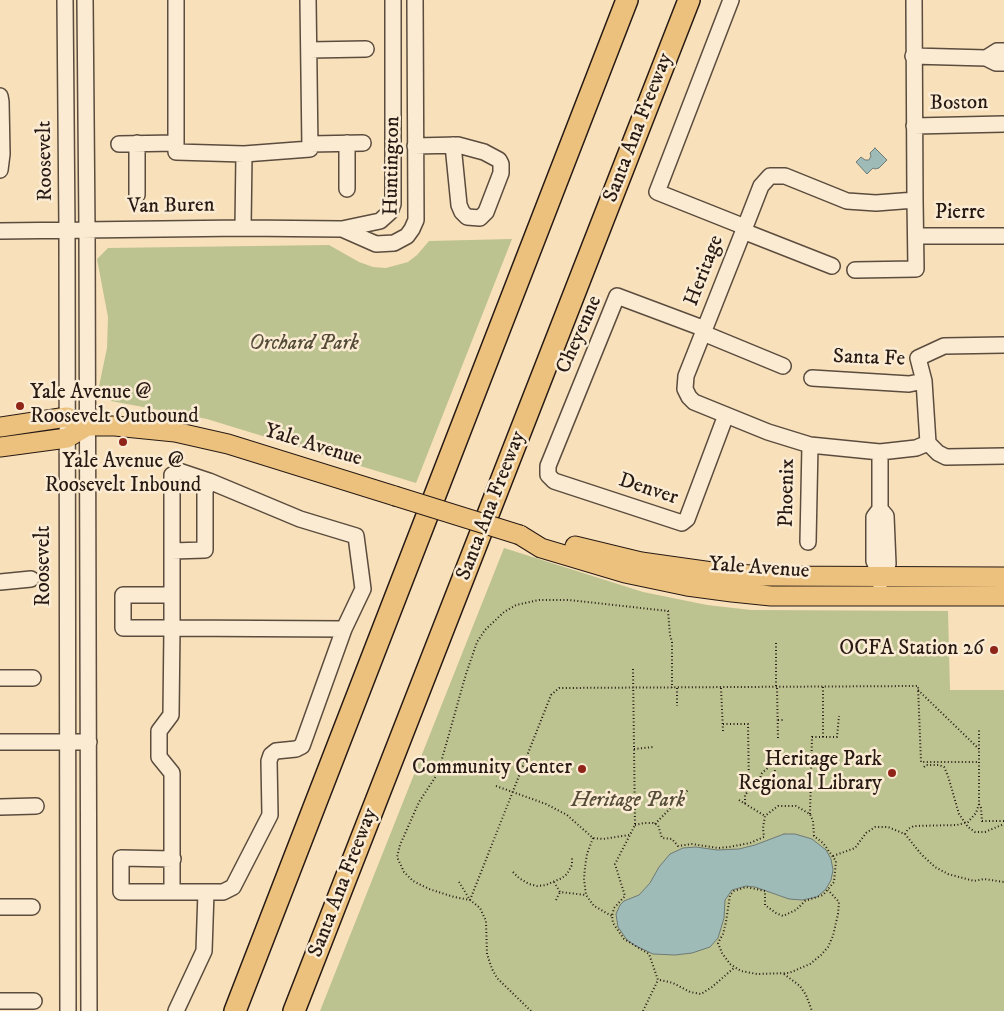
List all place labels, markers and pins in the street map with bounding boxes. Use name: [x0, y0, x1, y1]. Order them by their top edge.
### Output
place label: Yale Avenue @ Roosevelt Outbound: [30, 381, 199, 431]
marker: Yale Avenue @ Roosevelt Outbound: [14, 400, 26, 412]
marker: Yale Avenue @ Roosevelt Inbound: [117, 436, 129, 448]
place label: Yale Avenue @ Roosevelt Inbound: [45, 450, 201, 500]
place label: OCFA Station 26: [839, 637, 984, 663]
marker: OCFA Station 26: [988, 644, 1000, 656]
place label: Heritage Park Regional Library: [738, 748, 882, 798]
place label: Community Center: [412, 756, 572, 782]
marker: Community Center: [576, 763, 588, 775]
marker: Heritage Park Regional Library: [886, 767, 898, 779]

